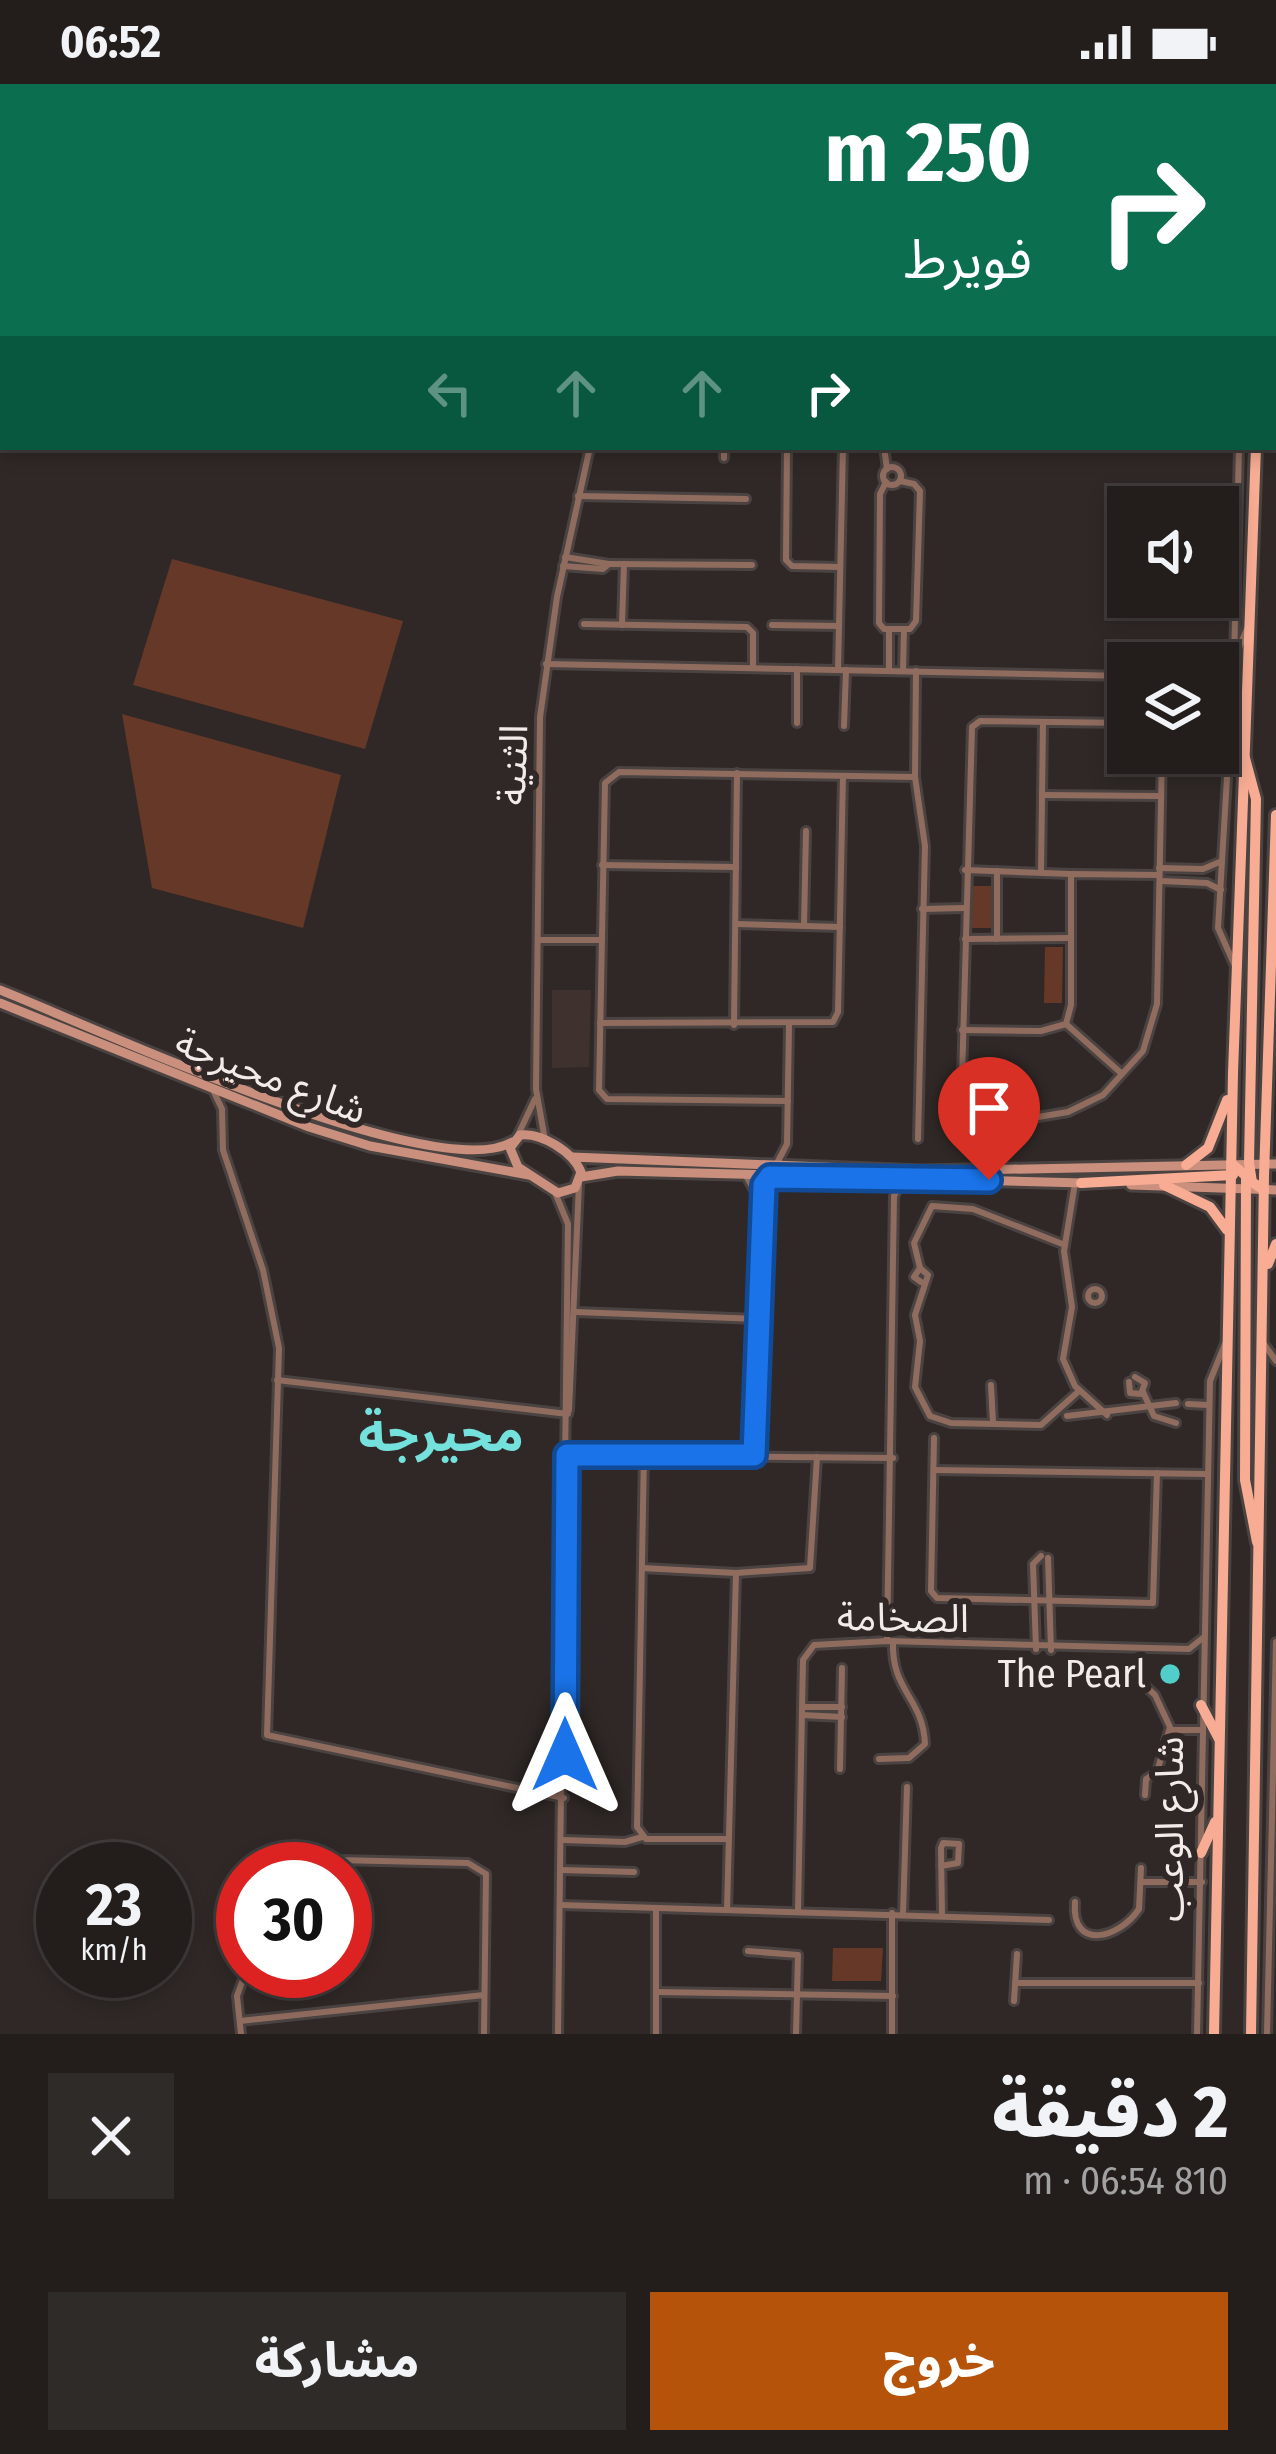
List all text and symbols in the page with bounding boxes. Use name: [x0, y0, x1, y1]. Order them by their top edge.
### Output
text: 06:52: [60, 15, 161, 69]
text: 250 m: [824, 102, 1032, 203]
icon: right: [1074, 132, 1230, 288]
text: فويرط: [904, 228, 1032, 292]
icon: left: [417, 360, 483, 426]
icon: ahead: [543, 360, 609, 426]
icon: ahead: [669, 360, 735, 426]
icon: right: [795, 360, 861, 426]
map controls: [1107, 486, 1239, 774]
button: sound: [1107, 486, 1239, 618]
button: layers: [1107, 642, 1239, 774]
street label: الثنية: [489, 724, 537, 806]
street label: شارع محيرجة: [167, 1019, 373, 1138]
pin: [938, 1057, 1040, 1180]
icon: arrive: [956, 1075, 1022, 1141]
district label: محيرجة: [358, 1403, 524, 1465]
street label: الصخامة: [837, 1594, 969, 1642]
place label: The Pearl: [998, 1651, 1146, 1697]
marker: The Pearl: [1157, 1661, 1183, 1687]
position arrow: [502, 1692, 628, 1818]
street label: شارع الوعب: [1147, 1736, 1198, 1922]
speed limit sign: 30: [216, 1842, 372, 1998]
text: 23: [86, 1869, 142, 1941]
text: km/h: [81, 1932, 147, 1968]
text: 2 دقيقة: [992, 2070, 1228, 2156]
button: close: [48, 2073, 174, 2199]
text: 810 m · 06:54: [1023, 2158, 1228, 2204]
button: مشاركة: [48, 2292, 626, 2430]
button: خروج: [650, 2292, 1228, 2430]

